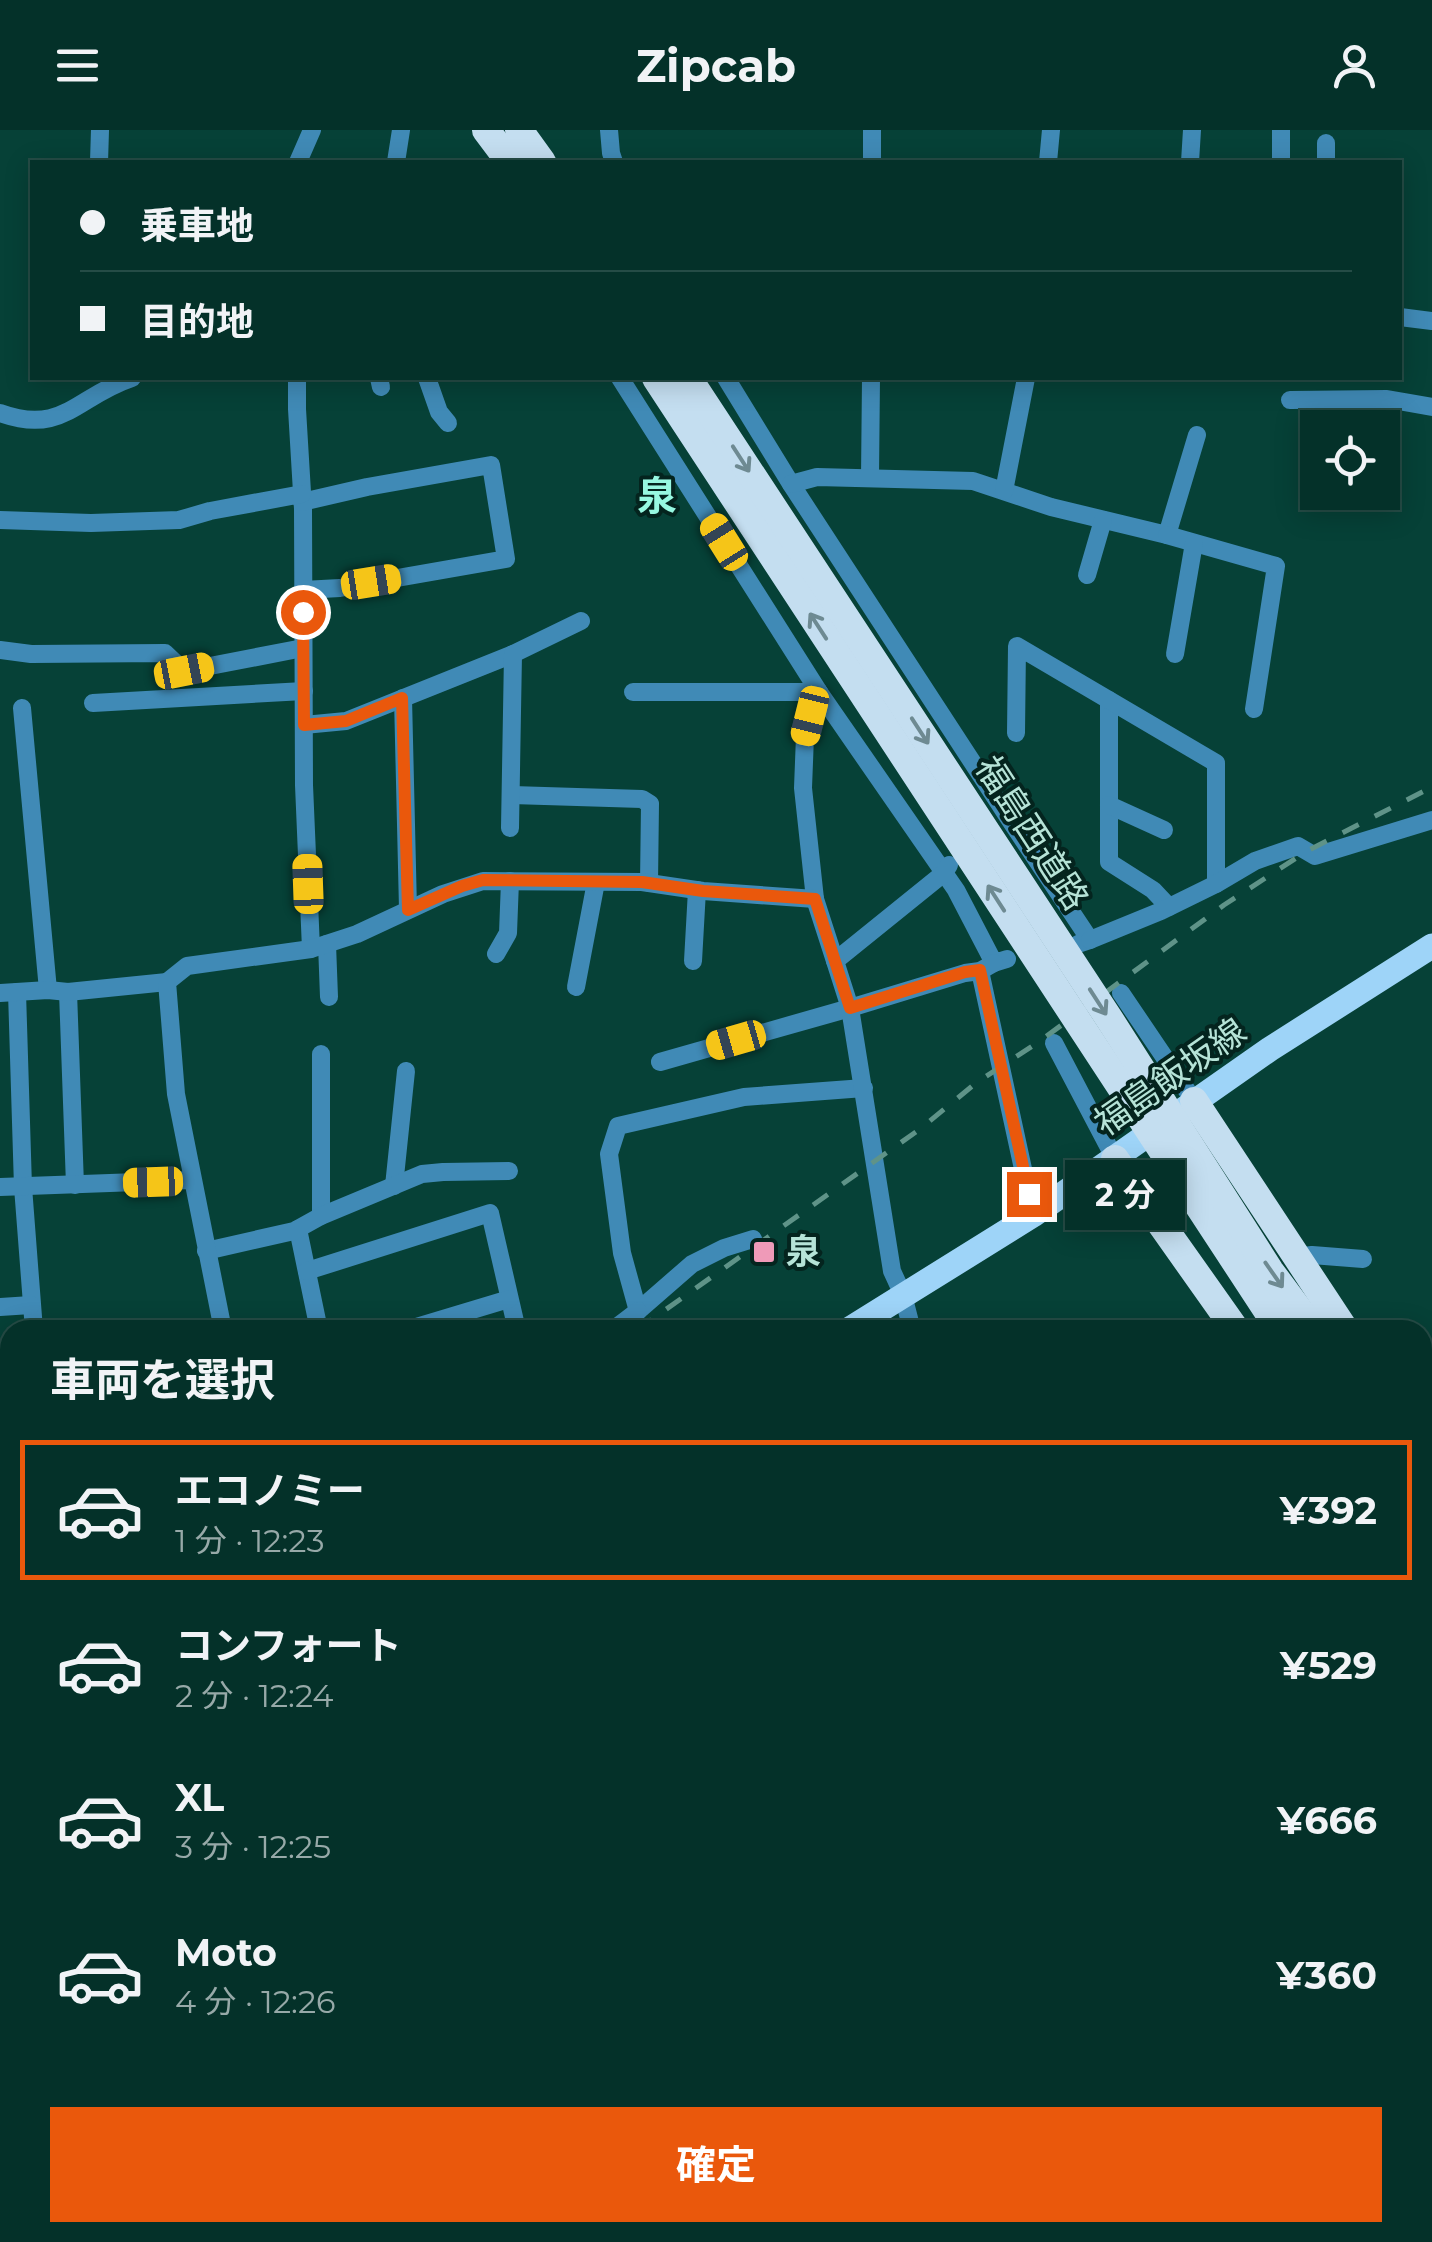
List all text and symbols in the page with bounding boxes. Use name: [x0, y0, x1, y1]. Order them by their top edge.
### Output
icon: menu: [50, 38, 105, 93]
text: Zipcab: [636, 38, 796, 93]
icon: person: [1327, 38, 1382, 93]
text: 乗車地: [140, 202, 254, 249]
text: 目的地: [140, 298, 254, 345]
map controls: [1300, 410, 1400, 510]
button: locate: [1300, 410, 1400, 510]
one-way arrow: [731, 444, 752, 473]
district label: 泉: [637, 471, 677, 520]
car: [695, 509, 753, 575]
car: [339, 562, 403, 602]
route start: [281, 590, 326, 635]
one-way arrow: [808, 612, 829, 640]
car: [152, 651, 216, 691]
car: [788, 683, 832, 749]
one-way arrow: [909, 716, 930, 744]
street label: 福島西道路: [967, 748, 1098, 918]
car: [292, 853, 324, 915]
one-way arrow: [985, 884, 1006, 913]
one-way arrow: [1087, 988, 1108, 1016]
street label: 福島飯坂線: [1086, 1009, 1254, 1144]
car: [703, 1017, 769, 1063]
callout: 2 分: [1064, 1159, 1184, 1229]
car: [122, 1166, 184, 1198]
route end: [1007, 1172, 1052, 1217]
text: 2 分: [1095, 1175, 1155, 1214]
place label: 泉: [786, 1230, 821, 1273]
marker: 泉: [751, 1239, 777, 1265]
one-way arrow: [1263, 1261, 1284, 1289]
text: 車両を選択: [50, 1352, 275, 1407]
icon: car: [55, 1465, 145, 1555]
text: エコノミー: [175, 1467, 365, 1514]
text: ¥392: [1280, 1487, 1377, 1534]
text: 1 分 · 12:23: [175, 1521, 325, 1560]
icon: car: [55, 1620, 145, 1710]
text: コンフォート: [175, 1622, 402, 1669]
text: ¥529: [1280, 1642, 1377, 1689]
text: 2 分 · 12:24: [175, 1676, 334, 1715]
text: XL: [175, 1774, 224, 1821]
icon: car: [55, 1775, 145, 1865]
text: ¥666: [1277, 1797, 1377, 1844]
text: 3 分 · 12:25: [175, 1827, 331, 1866]
text: Moto: [175, 1929, 277, 1976]
icon: car: [55, 1930, 145, 2020]
text: ¥360: [1276, 1952, 1377, 1999]
text: 4 分 · 12:26: [175, 1982, 335, 2021]
button: 確定: [50, 2107, 1382, 2222]

